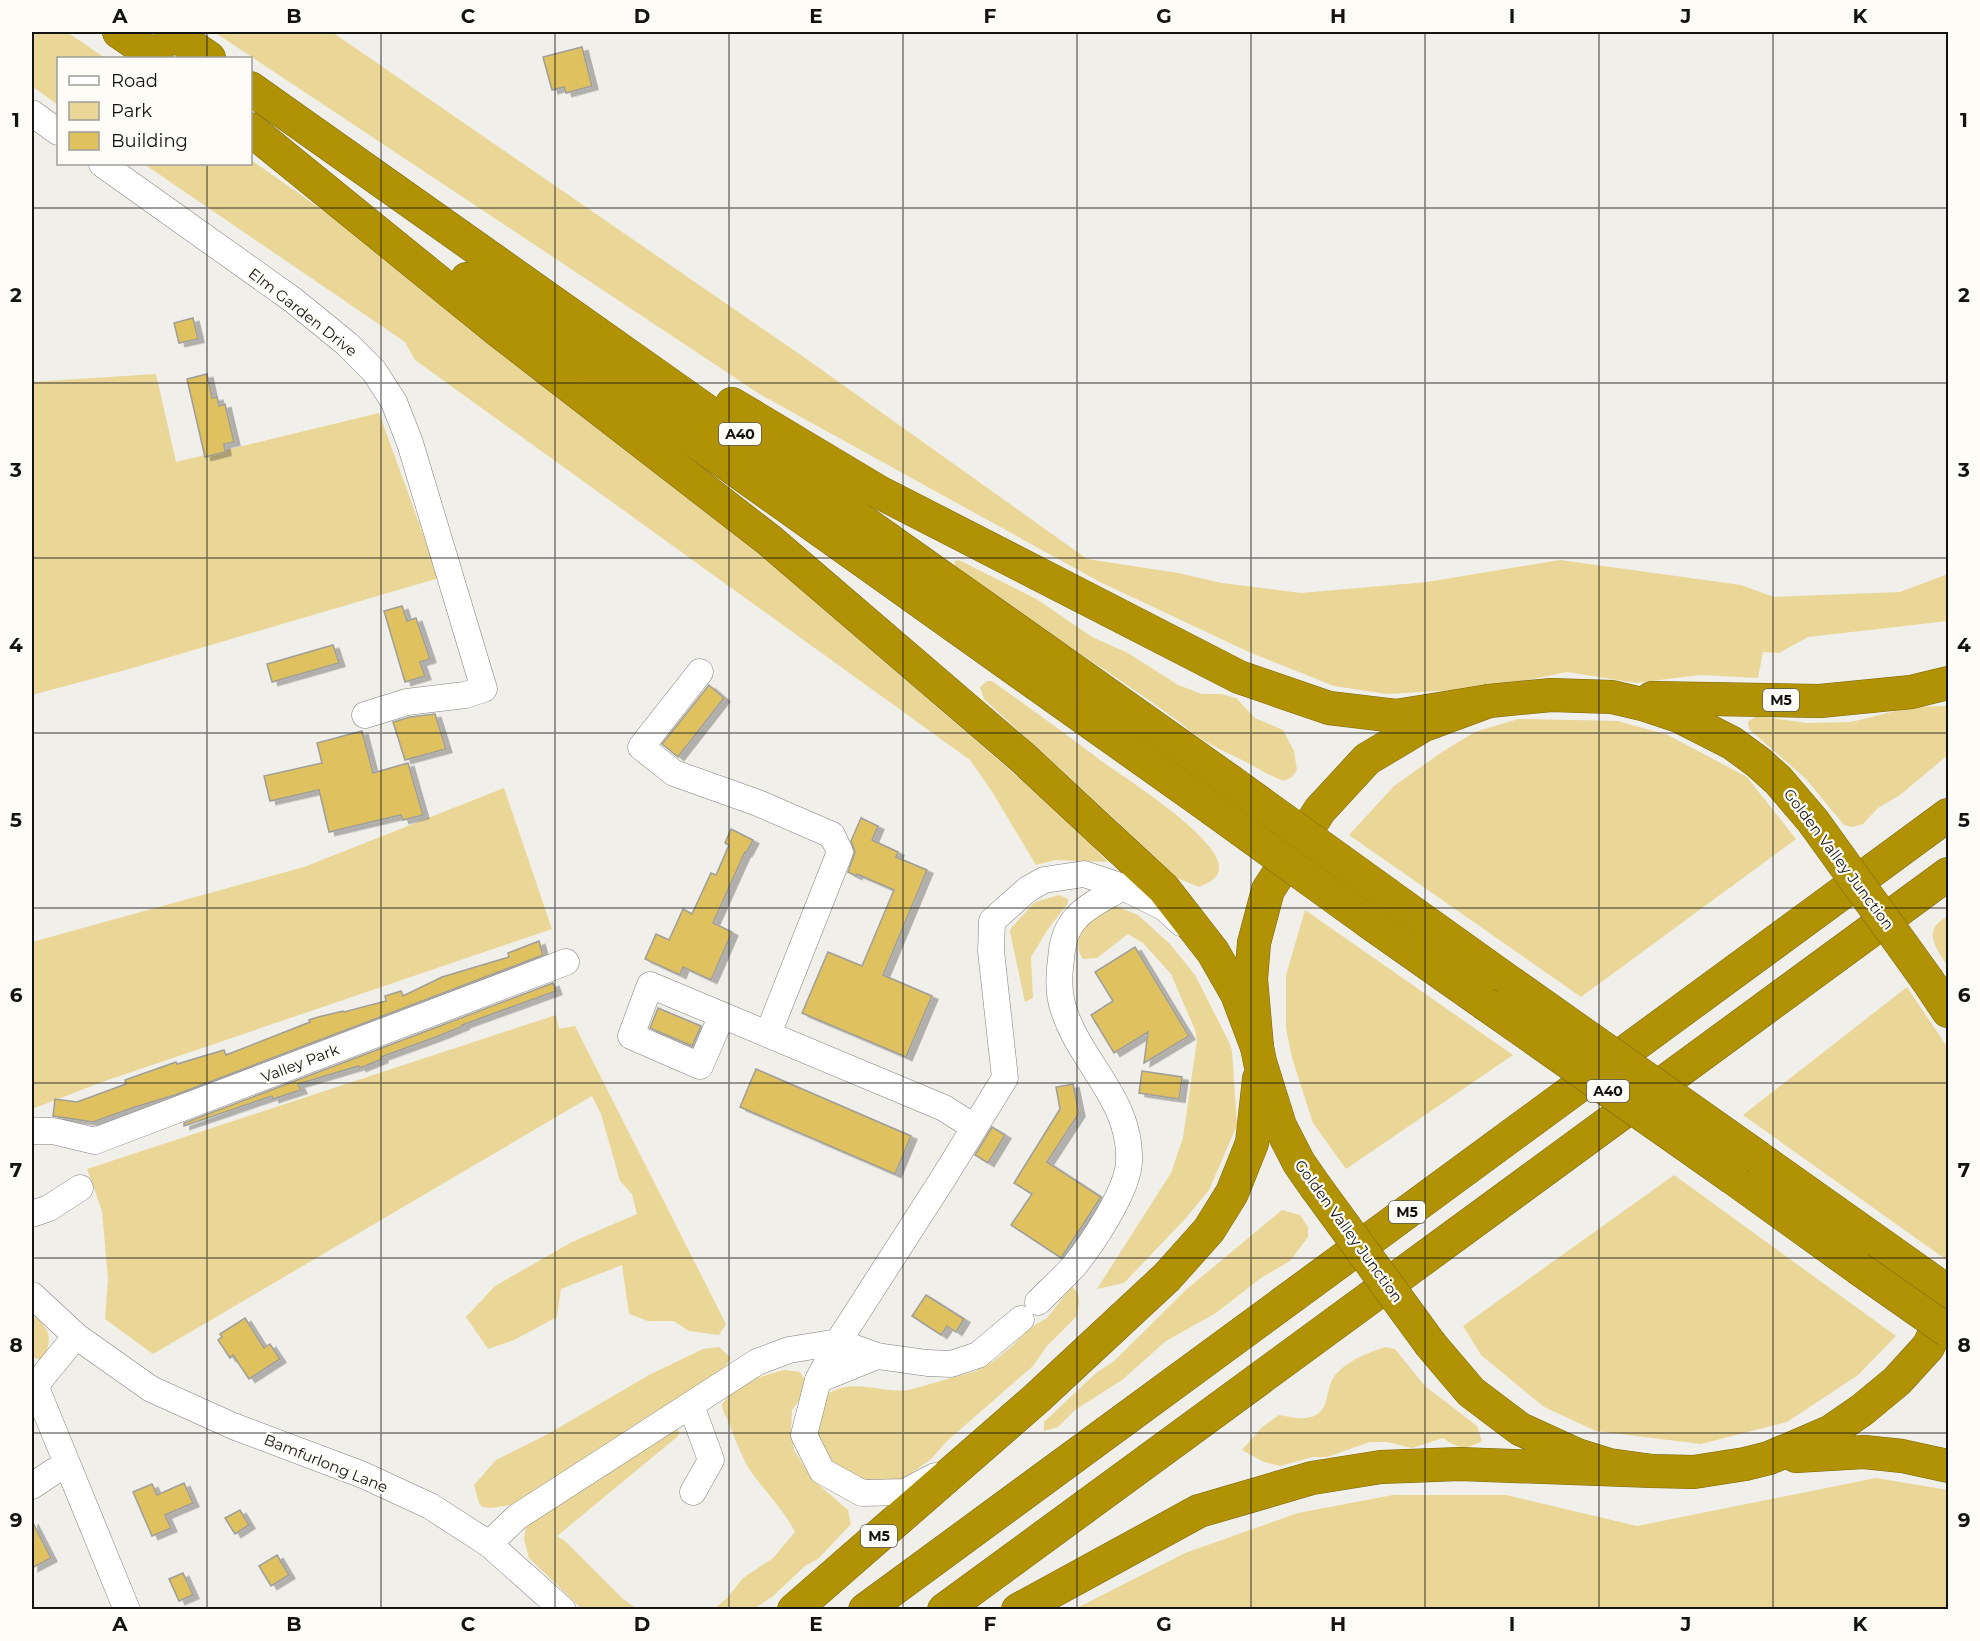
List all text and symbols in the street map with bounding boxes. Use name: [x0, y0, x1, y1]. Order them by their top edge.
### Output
text: A: [111, 4, 128, 28]
text: B: [286, 4, 302, 28]
text: C: [461, 4, 476, 28]
text: D: [634, 4, 650, 28]
text: E: [809, 4, 823, 28]
text: F: [984, 4, 997, 28]
text: G: [1156, 4, 1172, 28]
text: H: [1330, 4, 1346, 28]
text: I: [1509, 4, 1515, 28]
text: J: [1680, 4, 1691, 28]
text: K: [1853, 4, 1869, 28]
legend: [57, 57, 252, 165]
text: Road: [111, 70, 158, 92]
text: Park: [111, 100, 152, 122]
text: 1: [12, 108, 20, 132]
text: 1: [1960, 108, 1968, 132]
text: Building: [111, 130, 188, 152]
street label: Elm Garden Drive: [245, 264, 361, 360]
text: 2: [10, 283, 22, 307]
text: 2: [1958, 283, 1970, 307]
road number: A40: [719, 423, 761, 445]
text: 3: [9, 458, 22, 482]
text: 3: [1957, 458, 1970, 482]
text: 4: [9, 633, 23, 657]
text: 4: [1957, 633, 1971, 657]
road number: M5: [1763, 689, 1799, 711]
street label: Golden Valley Junction: [1780, 785, 1898, 933]
text: 5: [10, 808, 22, 832]
text: 5: [1958, 808, 1970, 832]
text: 6: [10, 983, 23, 1007]
text: 6: [1958, 983, 1971, 1007]
street label: Valley Park: [258, 1039, 342, 1087]
road number: A40: [1587, 1080, 1629, 1102]
street label: Golden Valley Junction: [1291, 1156, 1407, 1306]
text: 7: [10, 1158, 22, 1182]
text: 7: [1958, 1158, 1970, 1182]
road number: M5: [1389, 1201, 1425, 1223]
text: 8: [9, 1333, 23, 1357]
text: 8: [1957, 1333, 1971, 1357]
street label: Bamfurlong Lane: [261, 1430, 391, 1496]
text: 9: [10, 1508, 22, 1532]
text: 9: [1958, 1508, 1970, 1532]
road number: M5: [861, 1525, 897, 1547]
text: A: [111, 1612, 128, 1636]
text: B: [286, 1612, 302, 1636]
text: C: [461, 1612, 476, 1636]
text: D: [634, 1612, 650, 1636]
text: E: [809, 1612, 823, 1636]
text: F: [984, 1612, 997, 1636]
text: G: [1156, 1612, 1172, 1636]
text: H: [1330, 1612, 1346, 1636]
text: I: [1509, 1612, 1515, 1636]
text: J: [1680, 1612, 1691, 1636]
text: K: [1853, 1612, 1869, 1636]

